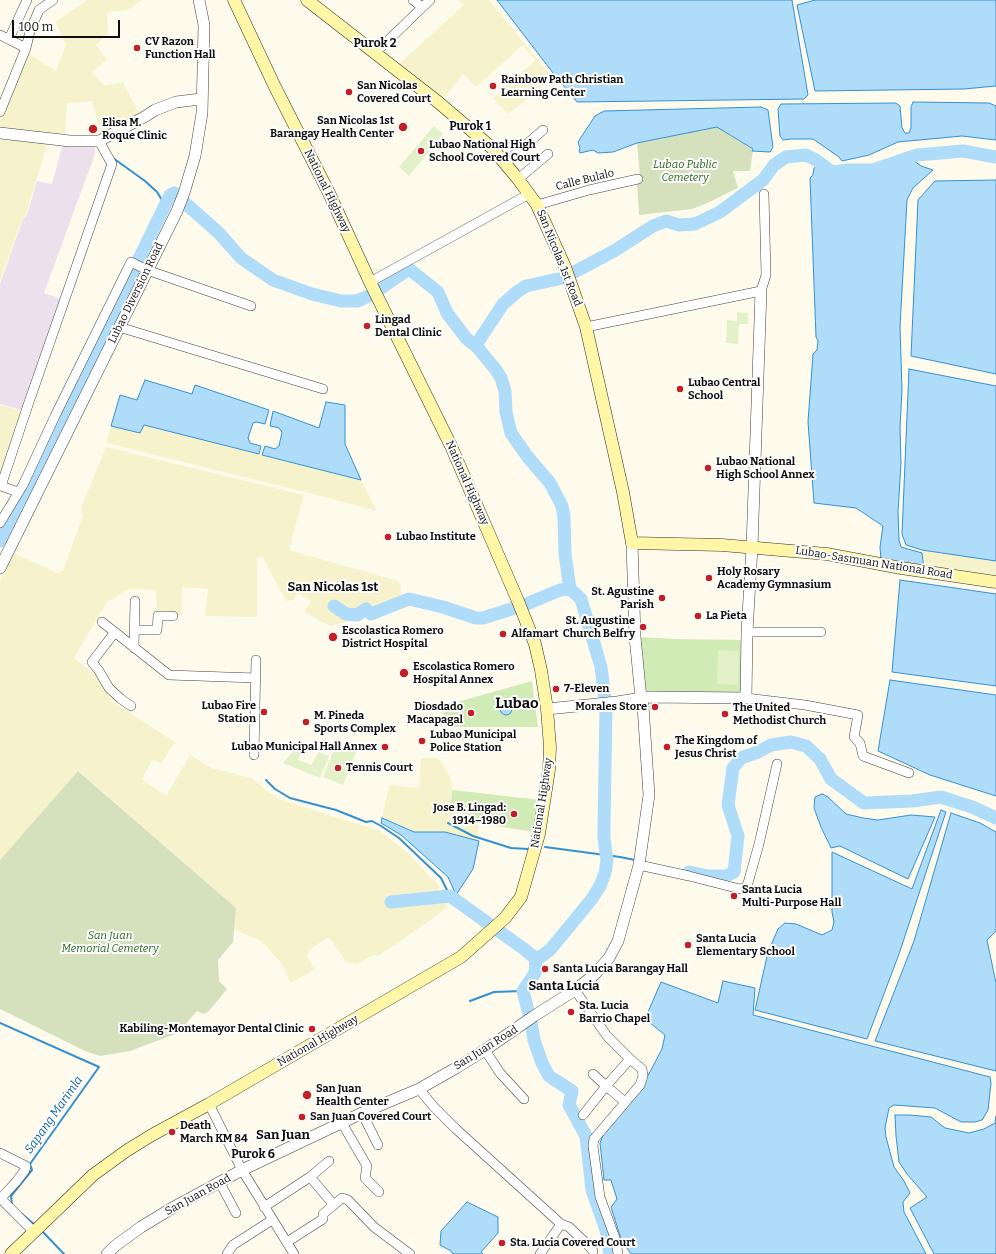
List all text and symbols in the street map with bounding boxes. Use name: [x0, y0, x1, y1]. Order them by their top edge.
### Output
scale bar: [14, 12, 122, 38]
text: 100 m: [19, 20, 53, 34]
place label: CV Razon Function Hall: [145, 35, 215, 61]
district label: Purok 2: [353, 37, 397, 51]
marker: CV Razon Function Hall: [132, 43, 142, 53]
place label: Rainbow Path Christian Learning Center: [501, 73, 623, 99]
place label: San Nicolas Covered Court: [357, 79, 431, 105]
marker: Rainbow Path Christian Learning Center: [488, 81, 498, 91]
marker: San Nicolas Covered Court: [344, 87, 354, 97]
place label: San Nicolas 1st Barangay Health Center: [270, 114, 394, 140]
place label: Elisa M. Roque Clinic: [102, 116, 167, 142]
district label: Purok 1: [449, 120, 491, 134]
marker: San Nicolas 1st Barangay Health Center: [397, 121, 409, 133]
marker: Elisa M. Roque Clinic: [87, 123, 99, 135]
place label: Lubao National High School Covered Court: [429, 138, 540, 164]
marker: Lubao National High School Covered Court: [416, 146, 426, 156]
street label: National Highway: [301, 147, 353, 235]
park label: Lubao Public Cemetery: [653, 158, 717, 184]
street label: Calle Bulalo: [554, 166, 616, 194]
street label: San Nicolas 1st Road: [533, 208, 585, 308]
street label: Lubao Diversion Road: [106, 240, 166, 346]
place label: Lingad Dental Clinic: [375, 313, 442, 339]
marker: Lingad Dental Clinic: [362, 321, 372, 331]
place label: Lubao Central School: [688, 376, 761, 402]
marker: Lubao Central School: [675, 384, 685, 394]
street label: National Highway: [442, 439, 492, 527]
place label: Lubao National High School Annex: [716, 455, 814, 481]
marker: Lubao National High School Annex: [703, 463, 713, 473]
place label: Lubao Institute: [396, 530, 476, 544]
marker: Lubao Institute: [383, 532, 393, 542]
street label: Lubao-Sasmuan National Road: [794, 544, 954, 582]
place label: Holy Rosary Academy Gymnasium: [717, 565, 831, 591]
marker: Holy Rosary Academy Gymnasium: [704, 573, 714, 583]
district label: San Nicolas 1st: [288, 579, 378, 595]
place label: St. Agustine Parish: [591, 585, 654, 611]
marker: St. Agustine Parish: [657, 593, 667, 603]
place label: La Pieta: [706, 609, 747, 623]
marker: La Pieta: [693, 611, 703, 621]
place label: St. Augustine Church Belfry: [563, 614, 635, 640]
marker: St. Augustine Church Belfry: [638, 622, 648, 632]
place label: Escolastica Romero District Hospital: [342, 624, 444, 650]
place label: Alfamart: [511, 627, 559, 641]
marker: Alfamart: [498, 629, 508, 639]
marker: Escolastica Romero District Hospital: [327, 631, 339, 643]
place label: Escolastica Romero Hospital Annex: [413, 660, 515, 686]
marker: Escolastica Romero Hospital Annex: [398, 667, 410, 679]
place label: 7-Eleven: [564, 682, 609, 696]
marker: 7-Eleven: [551, 684, 561, 694]
district label: Lubao: [495, 695, 539, 713]
place label: Lubao Fire Station: [202, 699, 256, 725]
place label: Diosdado Macapagal: [407, 700, 463, 726]
place label: Morales Store: [575, 700, 647, 714]
place label: The United Methodist Church: [733, 701, 826, 727]
marker: Morales Store: [650, 702, 660, 712]
marker: Lubao Fire Station: [259, 707, 269, 717]
marker: Diosdado Macapagal: [466, 708, 476, 718]
place label: M. Pineda Sports Complex: [314, 709, 396, 735]
marker: The United Methodist Church: [720, 709, 730, 719]
marker: M. Pineda Sports Complex: [301, 717, 311, 727]
place label: Lubao Municipal Police Station: [430, 728, 516, 754]
place label: The Kingdom of Jesus Christ: [675, 734, 757, 760]
marker: Lubao Municipal Police Station: [417, 736, 427, 746]
place label: Lubao Municipal Hall Annex: [231, 740, 377, 754]
marker: Lubao Municipal Hall Annex: [380, 742, 390, 752]
marker: The Kingdom of Jesus Christ: [662, 742, 672, 752]
street label: National Highway: [528, 757, 556, 849]
place label: Tennis Court: [346, 761, 413, 775]
marker: Tennis Court: [333, 763, 343, 773]
place label: Jose B. Lingad: 1914–1980: [433, 801, 506, 827]
marker: Jose B. Lingad: 1914–1980: [509, 809, 519, 819]
place label: Santa Lucia Multi-Purpose Hall: [742, 883, 841, 909]
marker: Santa Lucia Multi-Purpose Hall: [729, 891, 739, 901]
park label: San Juan Memorial Cemetery: [61, 929, 159, 955]
place label: Santa Lucia Elementary School: [696, 932, 795, 958]
marker: Santa Lucia Elementary School: [683, 940, 693, 950]
place label: Santa Lucia Barangay Hall: [553, 962, 688, 976]
marker: Santa Lucia Barangay Hall: [540, 964, 550, 974]
district label: Santa Lucia: [528, 978, 600, 994]
place label: Sta. Lucia Barrio Chapel: [579, 999, 650, 1025]
marker: Sta. Lucia Barrio Chapel: [566, 1007, 576, 1017]
street label: National Highway: [275, 1012, 361, 1070]
place label: Kabiling-Montemayor Dental Clinic: [120, 1022, 304, 1036]
street label: San Juan Road: [452, 1023, 520, 1073]
marker: Kabiling-Montemayor Dental Clinic: [307, 1024, 317, 1034]
water label: Sapang Marimla: [22, 1074, 86, 1156]
place label: San Juan Health Center: [316, 1082, 389, 1108]
marker: San Juan Health Center: [301, 1089, 313, 1101]
place label: San Juan Covered Court: [310, 1110, 431, 1124]
marker: San Juan Covered Court: [297, 1112, 307, 1122]
place label: Death March KM 84: [180, 1119, 248, 1145]
marker: Death March KM 84: [167, 1127, 177, 1137]
district label: San Juan: [256, 1127, 310, 1143]
district label: Purok 6: [231, 1148, 275, 1162]
street label: San Juan Road: [163, 1172, 233, 1218]
place label: Sta. Lucia Covered Court: [510, 1236, 636, 1250]
marker: Sta. Lucia Covered Court: [497, 1238, 507, 1248]

